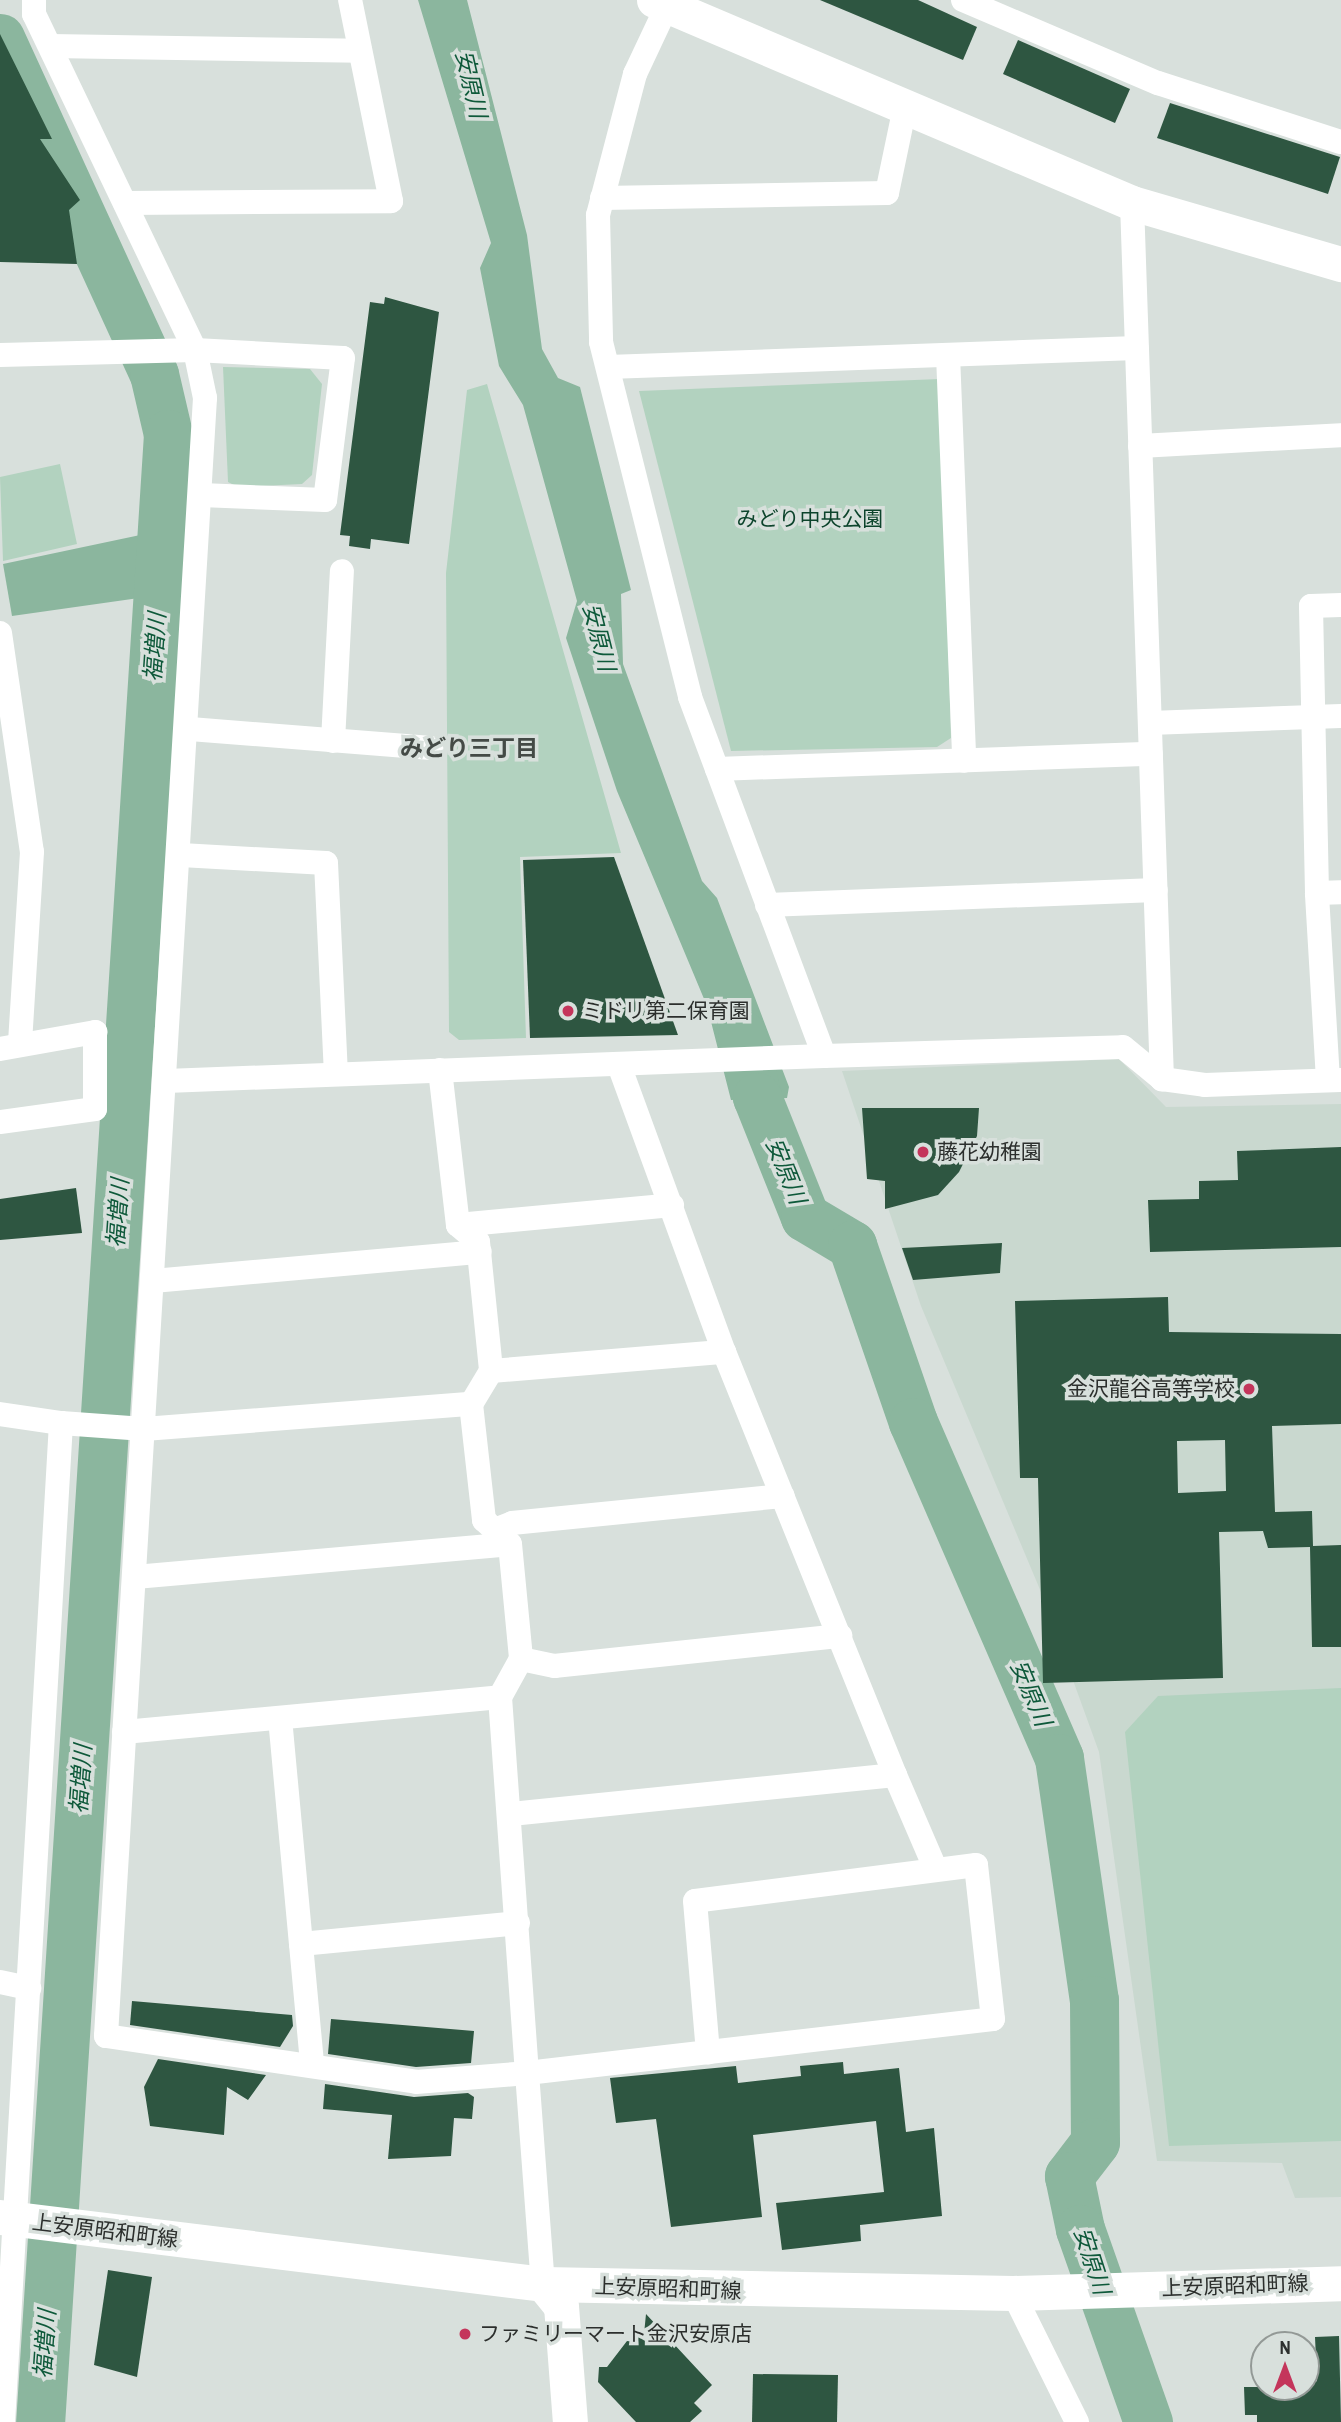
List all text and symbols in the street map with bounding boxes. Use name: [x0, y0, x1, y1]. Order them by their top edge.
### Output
water label: 安原川: [450, 47, 492, 121]
park label: みどり中央公園: [737, 506, 883, 532]
water label: 安原川: [577, 600, 621, 674]
water label: 福増川: [139, 612, 171, 682]
district label: みどり三丁目: [400, 734, 538, 762]
place label: ミドリ第二保育園: [582, 998, 750, 1024]
marker: ミドリ第二保育園: [560, 1003, 576, 1019]
water label: 安原川: [760, 1134, 812, 1208]
place label: 藤花幼稚園: [937, 1139, 1042, 1165]
marker: 藤花幼稚園: [915, 1144, 931, 1160]
water label: 福増川: [102, 1178, 134, 1248]
place label: 金沢龍谷高等学校: [1067, 1376, 1235, 1402]
marker: 金沢龍谷高等学校: [1241, 1381, 1257, 1397]
water label: 安原川: [1005, 1656, 1057, 1730]
water label: 福増川: [65, 1744, 97, 1814]
street label: 上安原昭和町線: [31, 2210, 179, 2252]
water label: 安原川: [1068, 2224, 1116, 2298]
street label: 上安原昭和町線: [1161, 2271, 1309, 2301]
street label: 上安原昭和町線: [594, 2274, 742, 2304]
water label: 福増川: [29, 2309, 61, 2379]
place label: ファミリーマート金沢安原店: [479, 2321, 752, 2347]
marker: ファミリーマート金沢安原店: [457, 2326, 473, 2342]
north arrow: [1250, 2331, 1320, 2401]
text: N: [1279, 2334, 1291, 2360]

